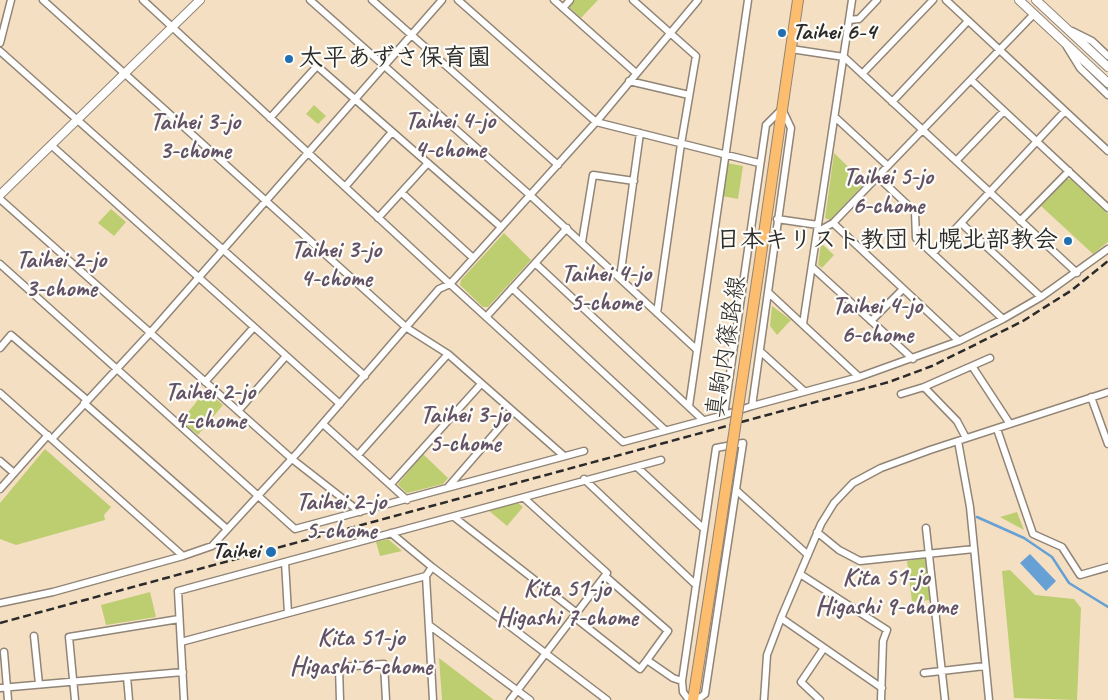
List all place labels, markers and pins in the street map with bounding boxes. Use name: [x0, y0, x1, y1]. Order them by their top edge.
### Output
place label: Taihei 6-4: [792, 19, 876, 47]
marker: Taihei 6-4: [776, 27, 788, 39]
place label: 太平あずさ保育園: [299, 45, 491, 73]
marker: 太平あずさ保育園: [283, 53, 295, 65]
place label: 日本キリスト教団 札幌北部教会: [716, 227, 1058, 255]
marker: 日本キリスト教団 札幌北部教会: [1062, 235, 1074, 247]
place label: Taihei: [212, 538, 260, 566]
marker: Taihei: [264, 545, 278, 559]

